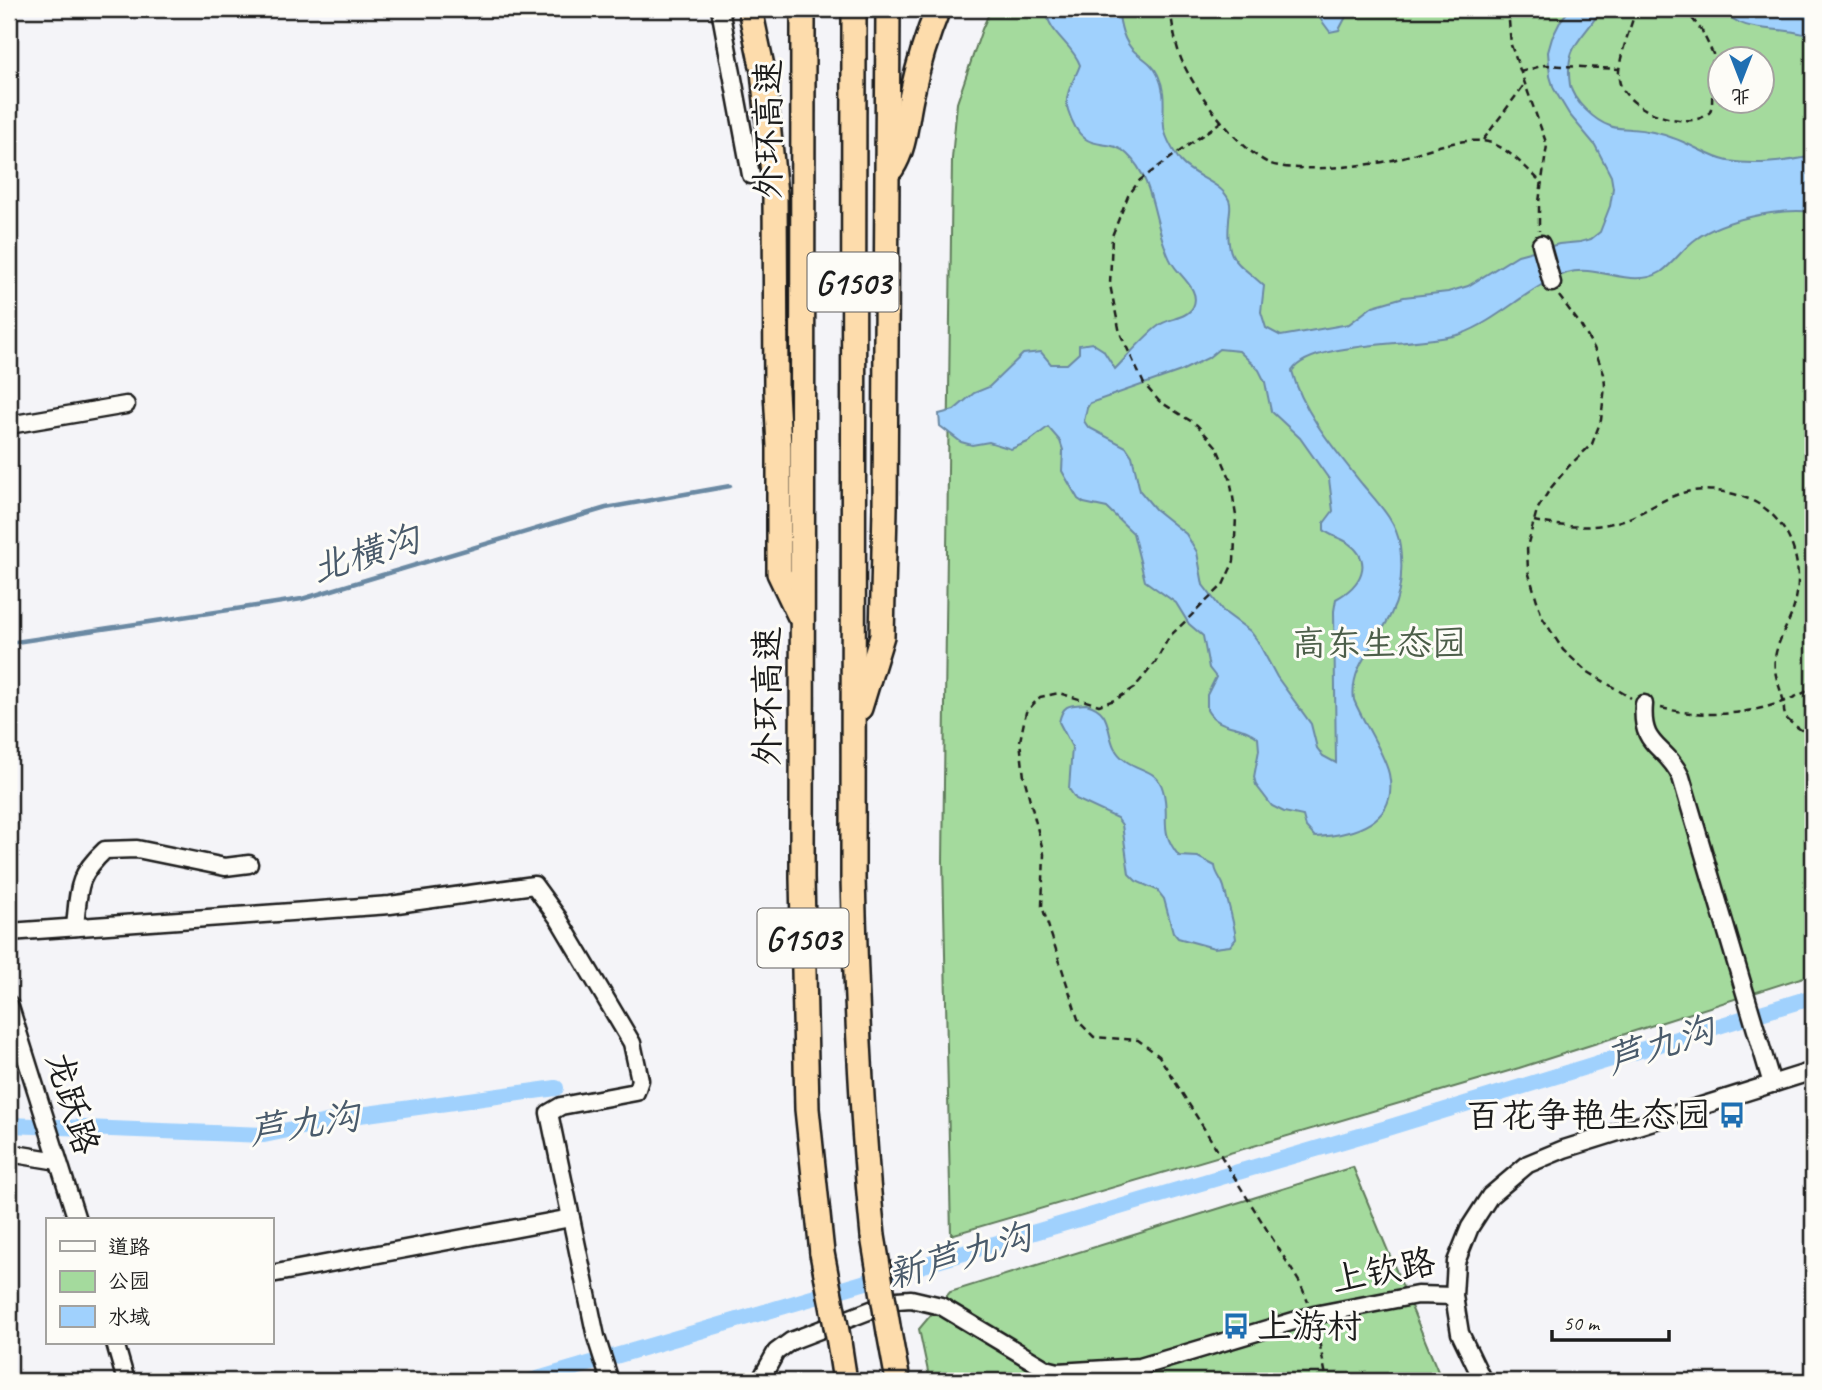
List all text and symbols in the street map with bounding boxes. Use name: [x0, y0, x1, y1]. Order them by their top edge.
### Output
north arrow: [1706, 46, 1776, 116]
street label: 外环高速: [746, 59, 791, 199]
text: 北: [1731, 84, 1751, 108]
road number: G1503: [808, 252, 898, 312]
water label: 北横沟: [305, 514, 428, 592]
park label: 高东生态园: [1291, 621, 1467, 666]
street label: 外环高速: [745, 626, 790, 766]
road number: G1503: [758, 908, 848, 968]
water label: 芦九沟: [1600, 1005, 1723, 1083]
street label: 龙跃路: [36, 1046, 109, 1160]
water label: 芦九沟: [246, 1092, 365, 1154]
place label: 百花争艳生态园: [1466, 1093, 1711, 1138]
bus stop icon: 百花争艳生态园: [1717, 1100, 1747, 1130]
water label: 新芦九沟: [882, 1212, 1040, 1298]
legend: [46, 1218, 273, 1344]
text: 道路: [108, 1234, 150, 1260]
street label: 上钦路: [1327, 1238, 1439, 1303]
text: 公园: [108, 1268, 150, 1294]
scale bar: [1552, 1299, 1670, 1343]
text: 水域: [108, 1304, 150, 1330]
place label: 上游村: [1257, 1304, 1362, 1349]
text: 50 m: [1563, 1310, 1601, 1336]
bus stop icon: 上游村: [1221, 1311, 1251, 1341]

